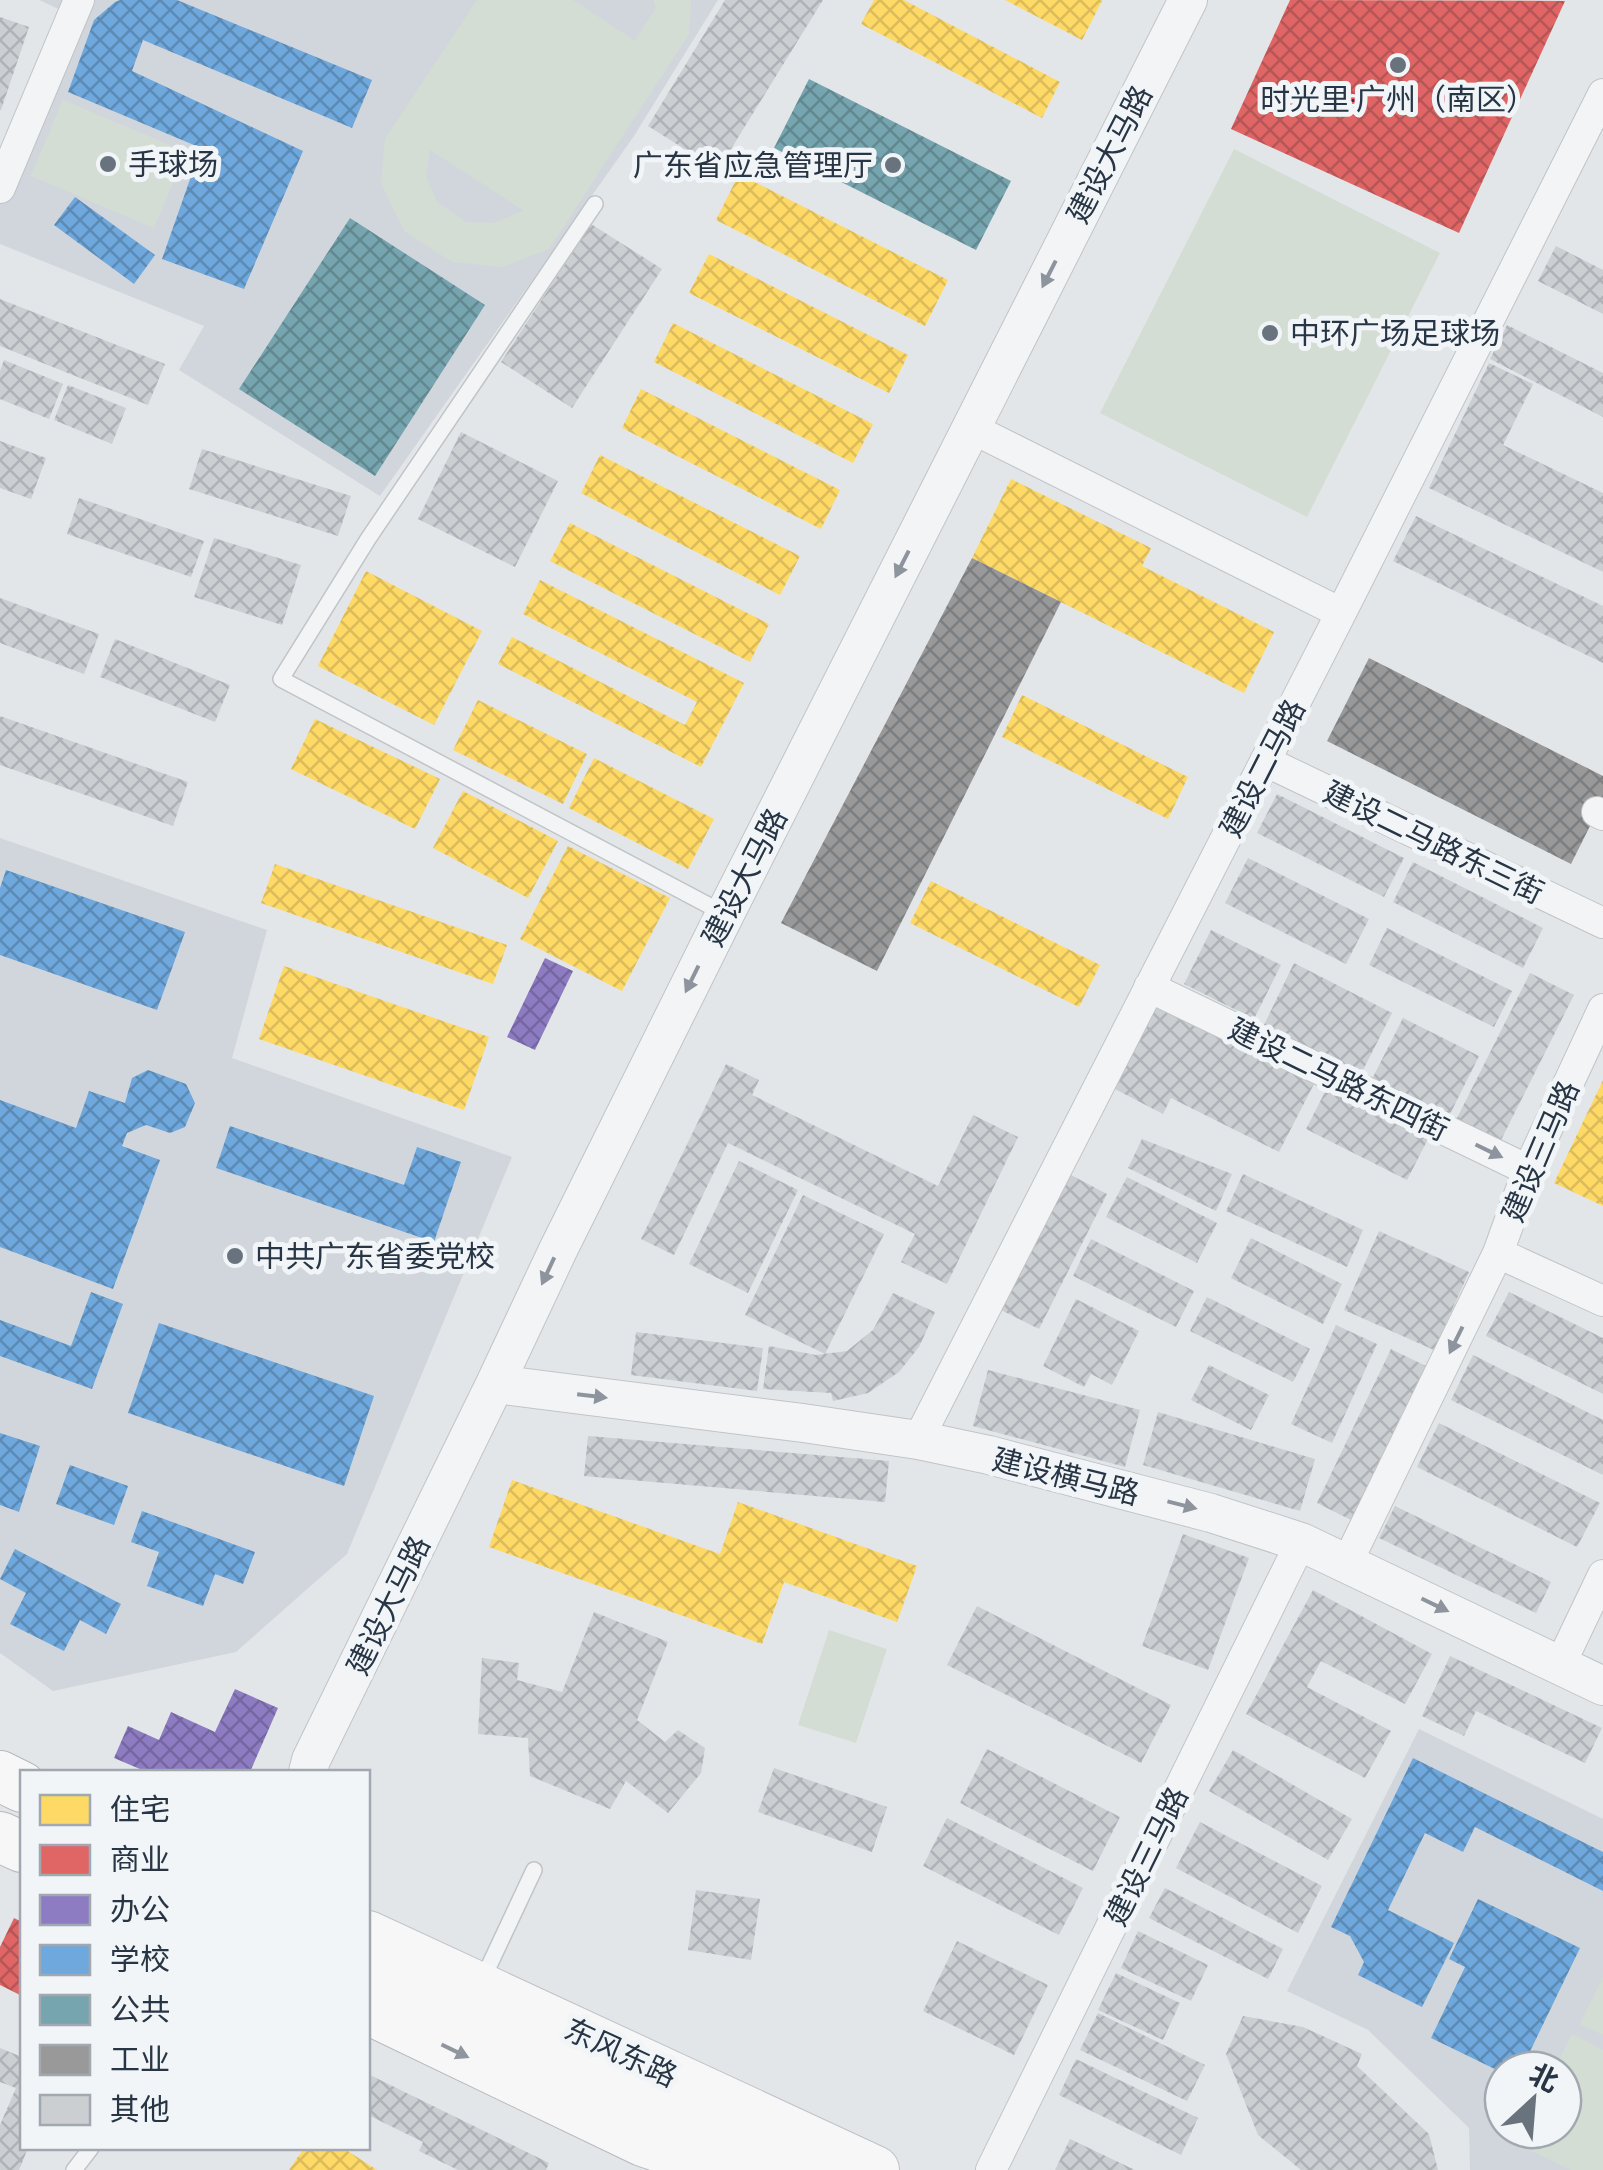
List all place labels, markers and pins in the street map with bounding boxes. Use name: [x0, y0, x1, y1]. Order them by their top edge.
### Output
marker: 时光里·广州（南区）: [1387, 54, 1409, 76]
place label: 时光里·广州（南区）: [1260, 80, 1536, 118]
place label: 手球场: [128, 145, 218, 183]
place label: 广东省应急管理厅: [633, 146, 873, 184]
marker: 手球场: [97, 153, 119, 175]
marker: 广东省应急管理厅: [882, 154, 904, 176]
place label: 中环广场足球场: [1290, 314, 1500, 352]
marker: 中环广场足球场: [1259, 322, 1281, 344]
place label: 中共广东省委党校: [255, 1237, 495, 1275]
marker: 中共广东省委党校: [224, 1245, 246, 1267]

